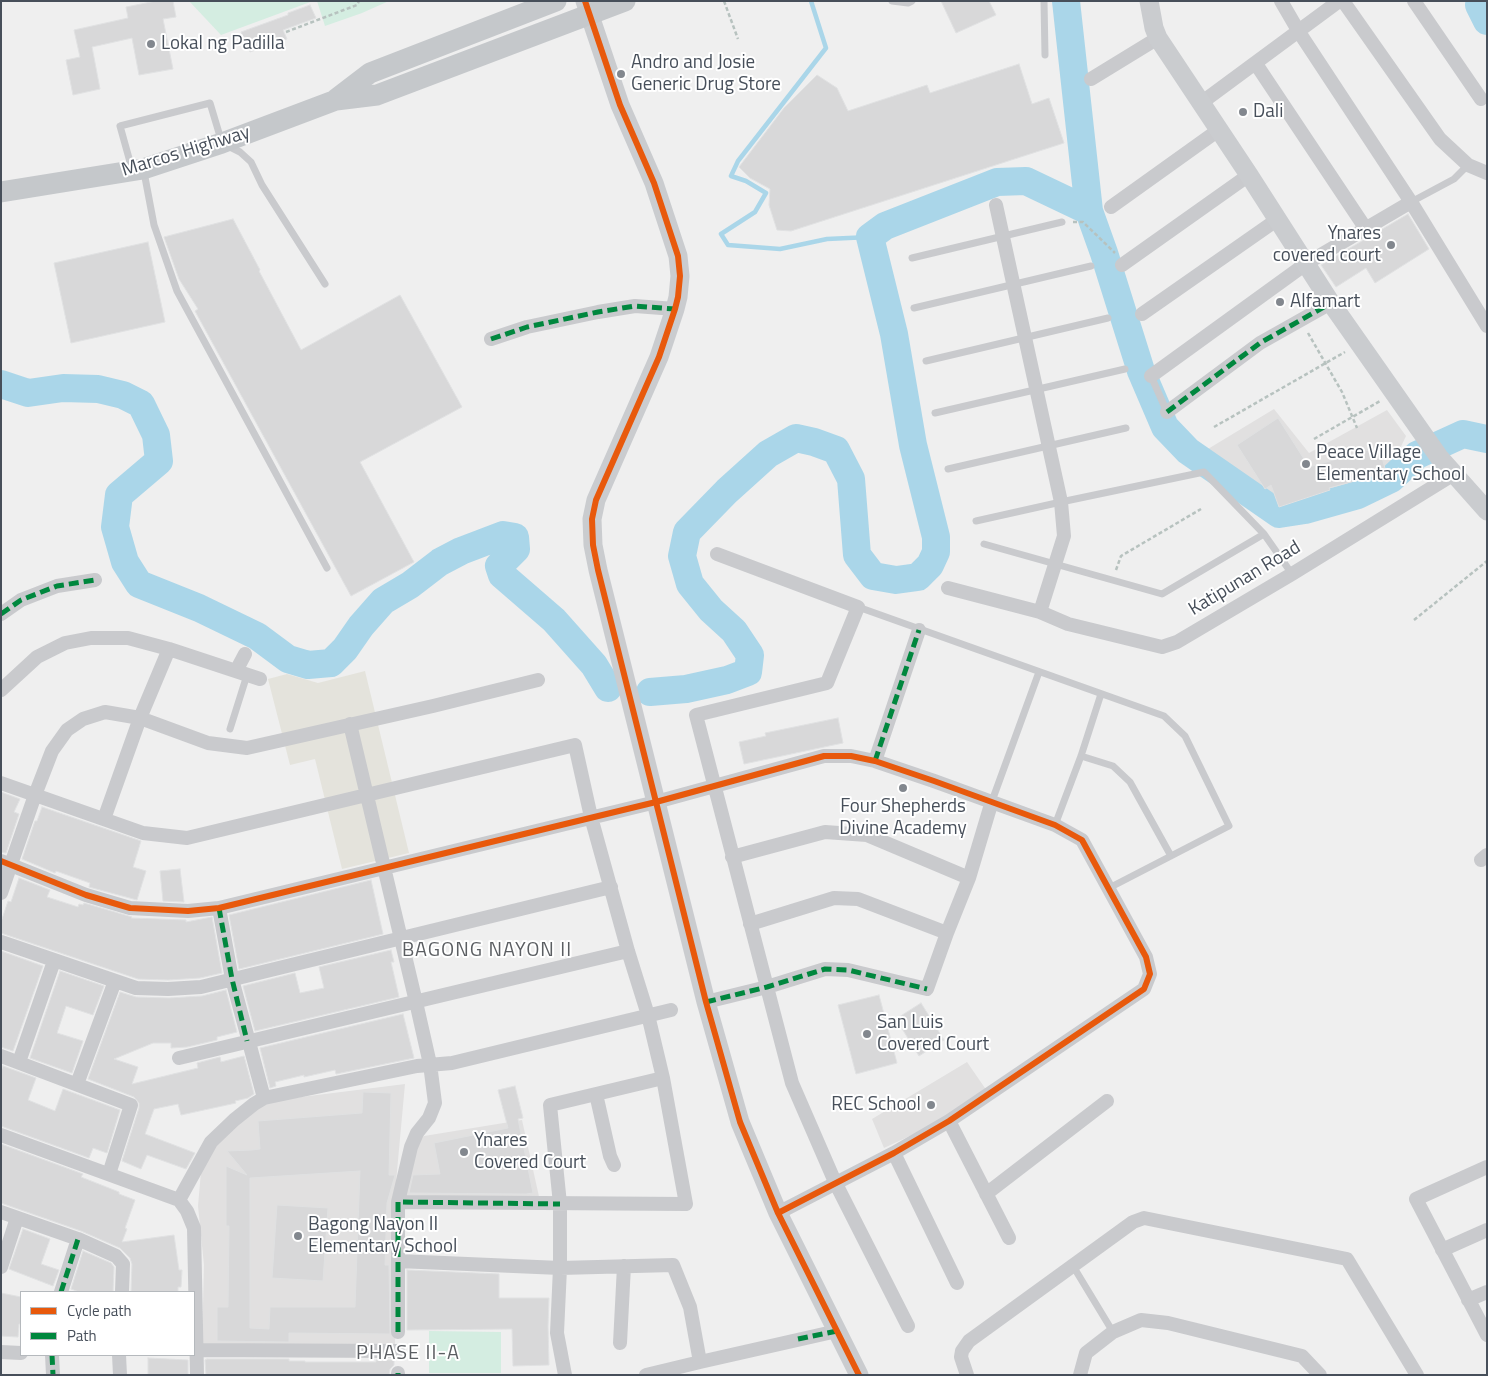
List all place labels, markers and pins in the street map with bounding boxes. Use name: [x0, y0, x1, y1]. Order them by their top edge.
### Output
place label: Lokal ng Padilla: [161, 33, 285, 55]
marker: Lokal ng Padilla: [145, 38, 157, 50]
place label: Andro and Josie Generic Drug Store: [631, 52, 781, 96]
marker: Andro and Josie Generic Drug Store: [615, 68, 627, 80]
place label: Dali: [1253, 101, 1283, 123]
marker: Dali: [1237, 106, 1249, 118]
place label: Ynares covered court: [1273, 223, 1381, 267]
marker: Ynares covered court: [1385, 239, 1397, 251]
place label: Alfamart: [1290, 291, 1360, 313]
marker: Alfamart: [1274, 296, 1286, 308]
place label: Peace Village Elementary School: [1316, 442, 1465, 486]
marker: Peace Village Elementary School: [1300, 458, 1312, 470]
marker: Four Shepherds Divine Academy: [897, 782, 909, 794]
place label: Four Shepherds Divine Academy: [839, 796, 967, 840]
place label: San Luis Covered Court: [877, 1012, 989, 1056]
marker: San Luis Covered Court: [861, 1028, 873, 1040]
place label: REC School: [831, 1094, 921, 1116]
marker: REC School: [925, 1099, 937, 1111]
place label: Ynares Covered Court: [474, 1130, 586, 1174]
marker: Ynares Covered Court: [458, 1146, 470, 1158]
place label: Bagong Nayon II Elementary School: [308, 1214, 457, 1258]
marker: Bagong Nayon II Elementary School: [292, 1230, 304, 1242]

